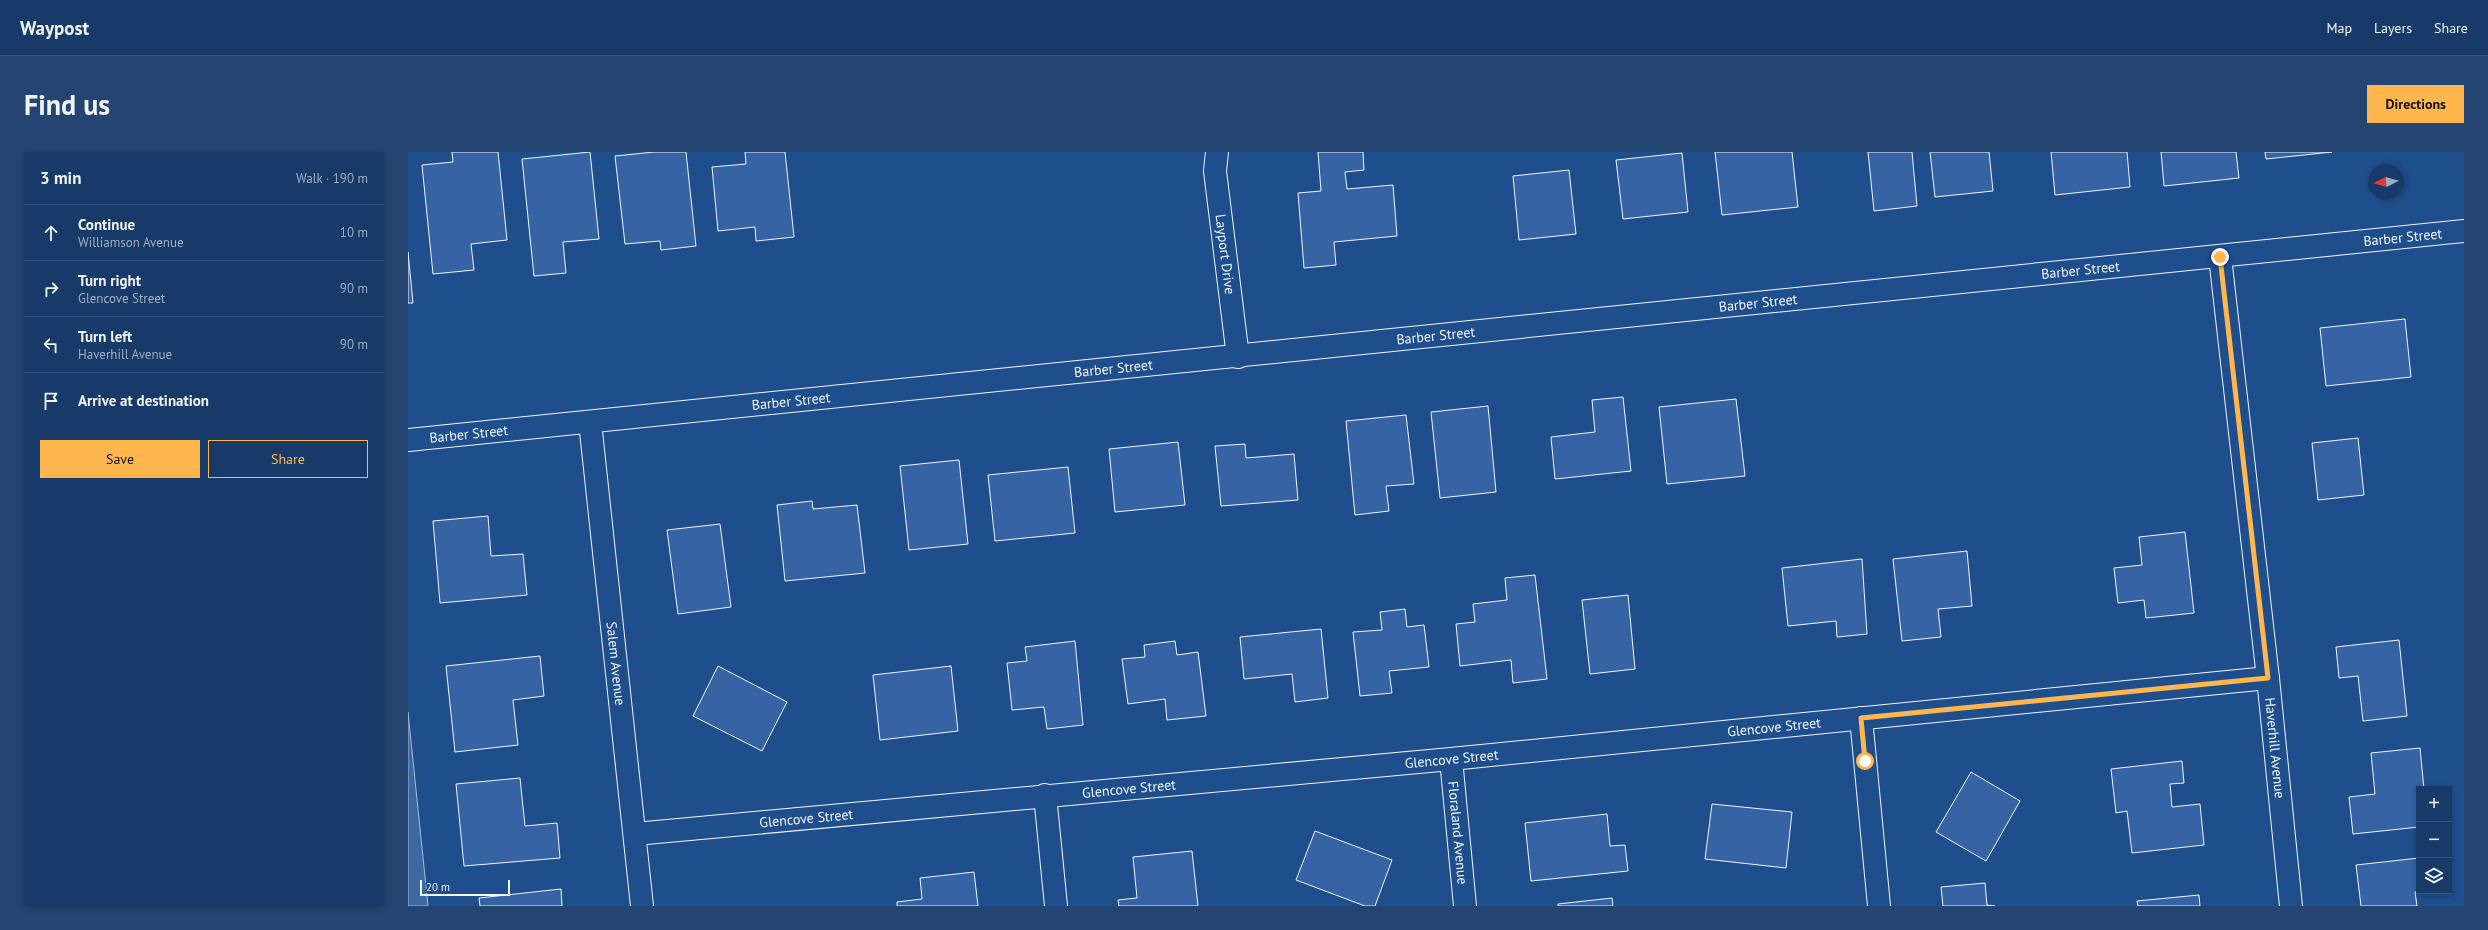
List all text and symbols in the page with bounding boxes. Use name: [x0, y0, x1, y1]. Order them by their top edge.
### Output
text: Waypost: [20, 16, 89, 40]
text: Map: [2326, 19, 2352, 37]
text: Layers: [2374, 19, 2412, 37]
text: Share: [2434, 19, 2468, 37]
button: Directions: [2367, 85, 2464, 123]
text: Find us: [24, 86, 110, 123]
north arrow: [2368, 164, 2404, 200]
text: 3 min: [40, 167, 81, 189]
text: Walk · 190 m: [296, 170, 368, 187]
street label: Layport Drive: [1211, 213, 1239, 295]
text: Continue: [78, 215, 135, 234]
icon: ahead: [40, 222, 62, 244]
text: 10 m: [340, 224, 368, 241]
street label: Barber Street: [2363, 224, 2443, 250]
text: Williamson Avenue: [78, 234, 184, 251]
route end: [2211, 248, 2229, 266]
street label: Barber Street: [2040, 257, 2121, 283]
text: Turn right: [78, 271, 141, 290]
icon: right: [40, 278, 62, 300]
text: 90 m: [340, 280, 368, 297]
text: Glencove Street: [78, 290, 165, 307]
street label: Barber Street: [1718, 290, 1798, 316]
street label: Barber Street: [1396, 323, 1476, 348]
text: Turn left: [78, 327, 132, 346]
icon: left: [40, 334, 62, 356]
text: 90 m: [340, 336, 368, 353]
text: Haverhill Avenue: [78, 346, 172, 363]
street label: Barber Street: [1073, 355, 1154, 381]
street label: Barber Street: [751, 388, 831, 414]
icon: arrive: [40, 390, 62, 412]
text: Arrive at destination: [78, 391, 209, 410]
street label: Barber Street: [429, 421, 509, 447]
button: Save: [40, 440, 200, 478]
button: Share: [208, 440, 368, 478]
street label: Salem Avenue: [603, 621, 629, 706]
street label: Haverhill Avenue: [2261, 696, 2289, 799]
street label: Glencove Street: [1726, 713, 1822, 741]
street label: Glencove Street: [1404, 745, 1500, 772]
route start: [1856, 752, 1874, 770]
street label: Glencove Street: [1081, 775, 1177, 802]
street label: Floraland Avenue: [1444, 780, 1472, 885]
map controls: [2416, 786, 2452, 894]
button: +: [2416, 786, 2452, 822]
street label: Glencove Street: [759, 805, 854, 832]
button: −: [2416, 822, 2452, 858]
button: layers: [2416, 858, 2452, 894]
scale bar: [420, 878, 510, 897]
text: 20 m: [426, 880, 450, 894]

